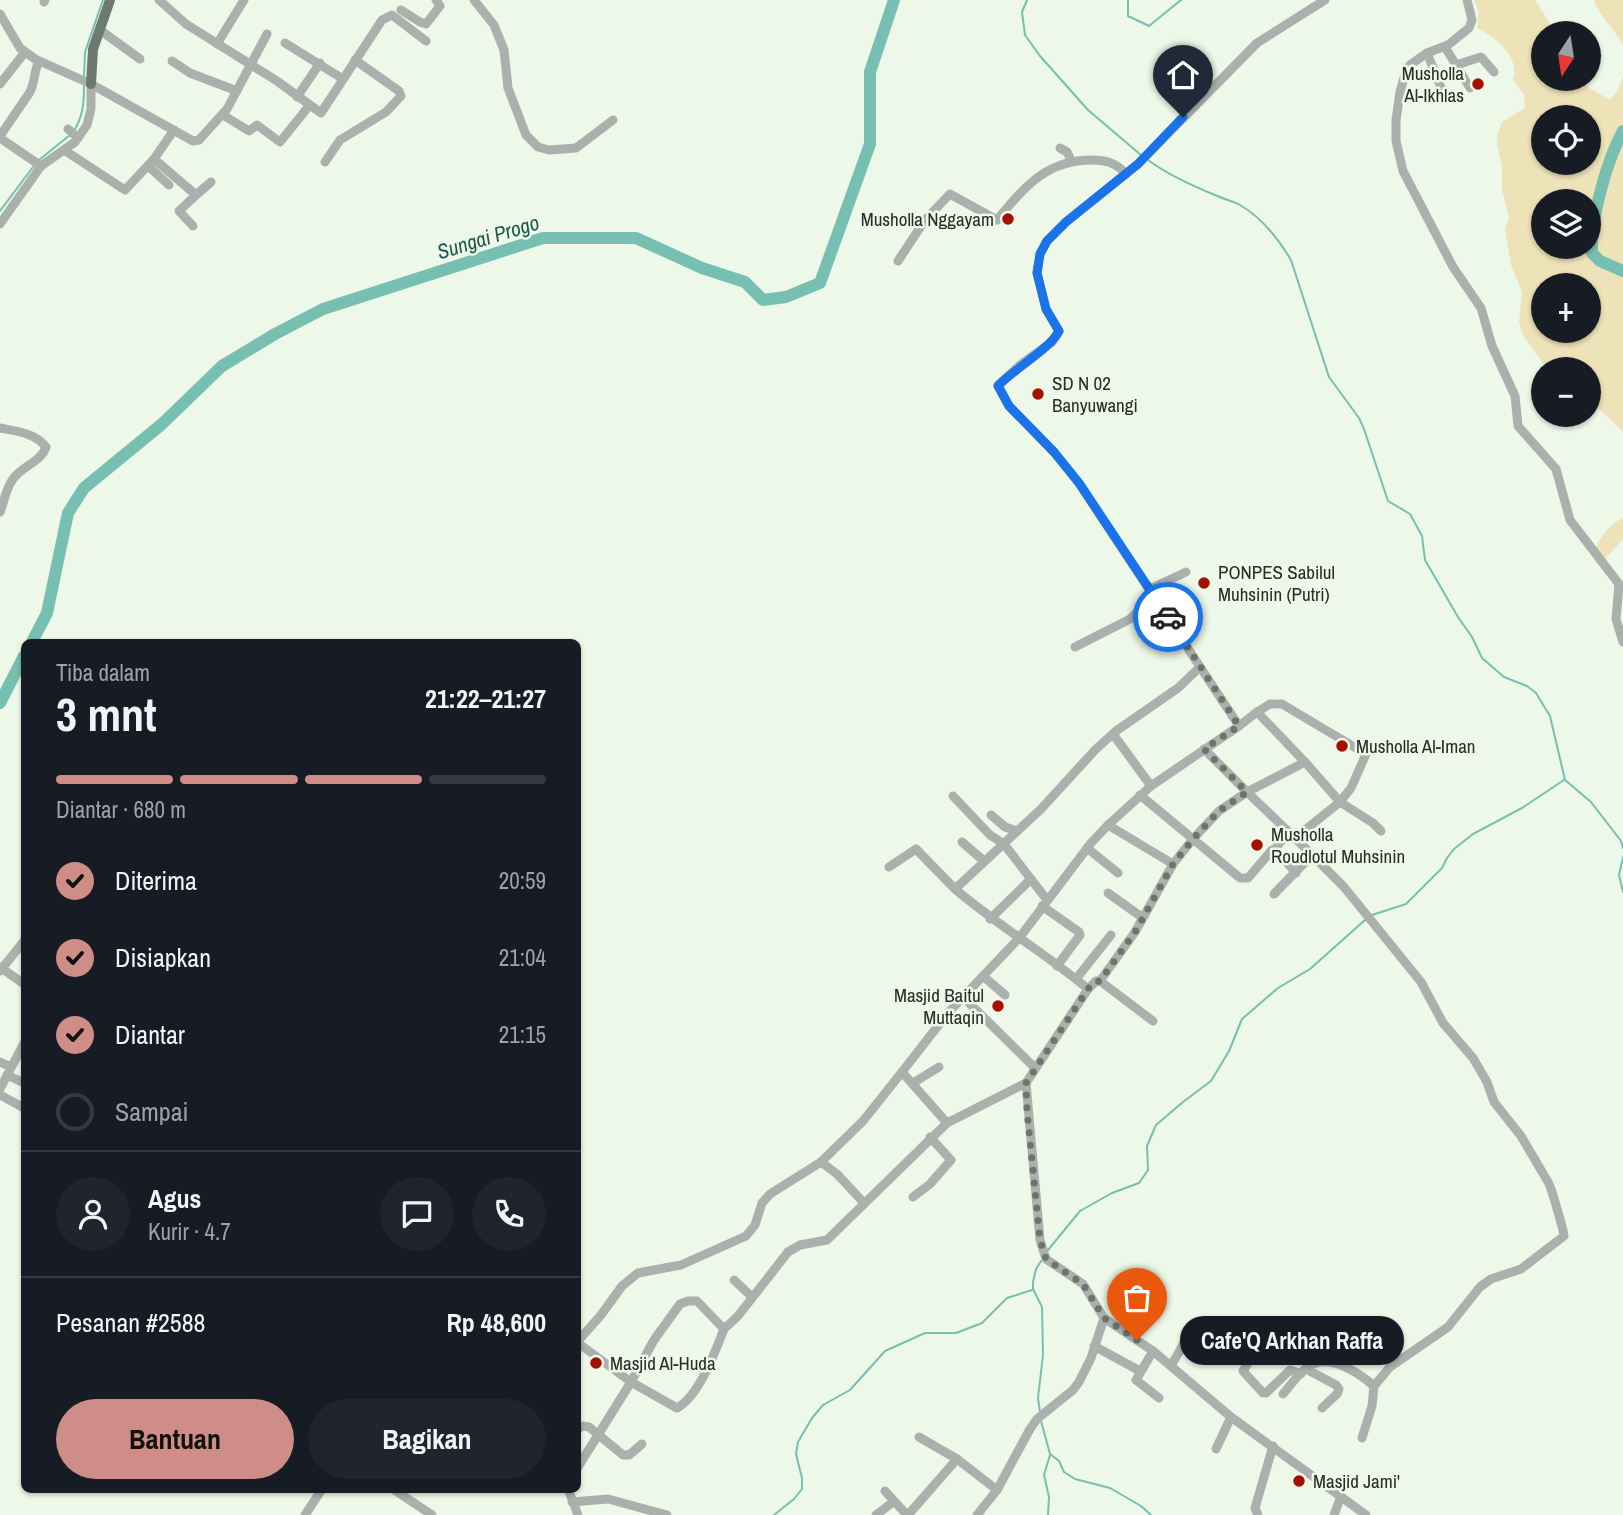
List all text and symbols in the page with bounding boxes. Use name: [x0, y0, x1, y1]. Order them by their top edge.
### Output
north arrow: [1531, 21, 1601, 91]
map controls: [1531, 21, 1601, 427]
pin: [1153, 45, 1213, 117]
icon: home: [1164, 56, 1202, 94]
place label: Musholla Al-Ikhlas: [1402, 60, 1464, 108]
marker: Musholla Al-Ikhlas: [1470, 76, 1486, 92]
button: locate: [1531, 105, 1601, 175]
button: layers: [1531, 189, 1601, 259]
place label: Musholla Nggayam: [861, 206, 994, 232]
water label: Sungai Progo: [433, 208, 543, 266]
marker: Musholla Nggayam: [1000, 211, 1016, 227]
button: +: [1531, 273, 1601, 343]
button: −: [1531, 357, 1601, 427]
place label: SD N 02 Banyuwangi: [1052, 370, 1138, 418]
marker: SD N 02 Banyuwangi: [1030, 386, 1046, 402]
place label: PONPES Sabilul Muhsinin (Putri): [1218, 559, 1335, 607]
marker: PONPES Sabilul Muhsinin (Putri): [1196, 575, 1212, 591]
courier: [1133, 582, 1203, 652]
icon: car: [1149, 598, 1187, 636]
text: Tiba dalam: [56, 657, 150, 688]
text: 21:22–21:27: [425, 681, 546, 716]
text: 3 mnt: [56, 683, 157, 745]
place label: Musholla Al-Iman: [1356, 733, 1476, 759]
marker: Musholla Al-Iman: [1334, 738, 1350, 754]
text: Diantar · 680 m: [56, 794, 186, 825]
place label: Musholla Roudlotul Muhsinin: [1271, 821, 1405, 869]
marker: Musholla Roudlotul Muhsinin: [1249, 837, 1265, 853]
icon: check: [56, 862, 94, 900]
text: Diterima: [115, 863, 197, 898]
text: 20:59: [499, 865, 546, 896]
icon: check: [56, 939, 94, 977]
text: Disiapkan: [115, 940, 211, 975]
text: 21:04: [499, 942, 546, 973]
place label: Masjid Baitul Muttaqin: [894, 982, 984, 1030]
marker: Masjid Baitul Muttaqin: [990, 998, 1006, 1014]
icon: check: [56, 1016, 94, 1054]
text: Diantar: [115, 1017, 185, 1052]
text: 21:15: [499, 1019, 546, 1050]
text: Sampai: [115, 1094, 188, 1129]
button: person: [56, 1177, 130, 1251]
button: chat: [380, 1177, 454, 1251]
button: phone: [472, 1177, 546, 1251]
text: Agus: [148, 1181, 201, 1216]
text: Kurir · 4.7: [148, 1216, 231, 1247]
pin: [1107, 1268, 1167, 1340]
icon: bag: [1118, 1279, 1156, 1317]
text: Pesanan #2588: [56, 1305, 205, 1340]
text: Rp 48,600: [446, 1305, 546, 1340]
callout: Cafe'Q Arkhan Raffa: [1179, 1316, 1403, 1364]
text: Cafe'Q Arkhan Raffa: [1201, 1325, 1383, 1356]
place label: Masjid Al-Huda: [610, 1350, 716, 1376]
marker: Masjid Al-Huda: [588, 1355, 604, 1371]
button: Bantuan: [56, 1399, 294, 1479]
button: Bagikan: [308, 1399, 546, 1479]
place label: Masjid Jami': [1313, 1468, 1400, 1494]
marker: Masjid Jami': [1291, 1473, 1307, 1489]

